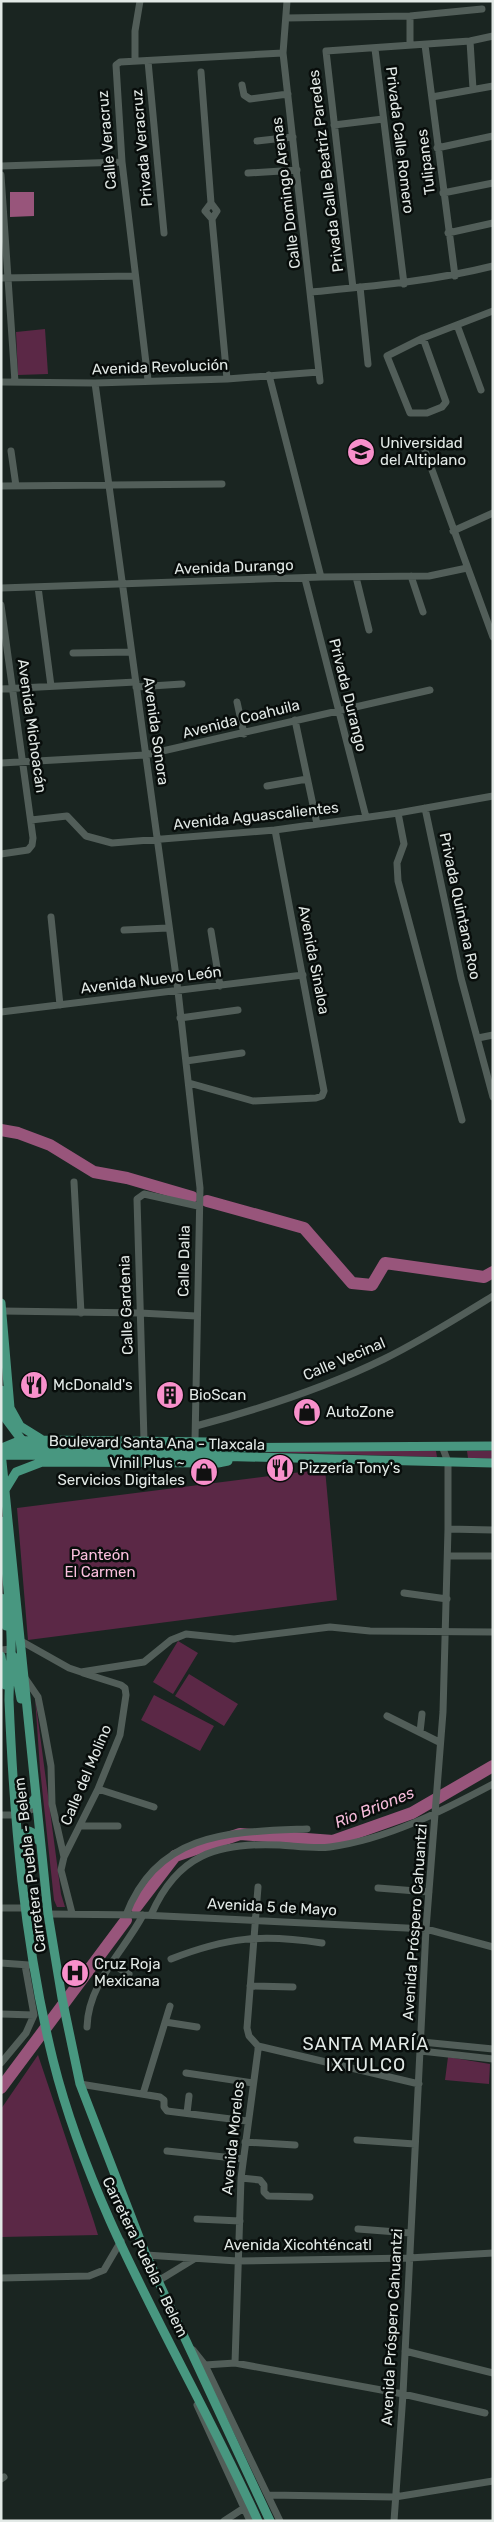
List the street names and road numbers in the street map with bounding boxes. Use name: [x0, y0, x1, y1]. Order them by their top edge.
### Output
street label: Privada Calle Romero: [382, 65, 418, 215]
street label: Privada Calle Beatriz Paredes: [305, 69, 347, 273]
street label: Privada Veracruz: [128, 88, 156, 207]
street label: Calle Veracruz: [94, 89, 120, 190]
street label: Calle Domingo Arenas: [268, 116, 304, 270]
street label: Tulipanes: [413, 128, 439, 196]
street label: Avenida Revolución: [92, 356, 228, 378]
street label: Avenida Durango: [174, 556, 294, 578]
street label: Privada Durango: [325, 637, 371, 753]
street label: Avenida Michoacán: [14, 658, 50, 794]
street label: Avenida Sonora: [139, 676, 173, 786]
street label: Avenida Coahuila: [180, 696, 302, 742]
street label: Avenida Aguascalientes: [172, 798, 340, 834]
street label: Privada Quintana Roo: [436, 831, 484, 981]
street label: Avenida Sinaloa: [295, 904, 333, 1016]
street label: Avenida Nuevo León: [79, 962, 223, 998]
street label: Calle Dalia: [174, 1225, 194, 1297]
street label: Calle Gardenia: [115, 1255, 137, 1355]
street label: Calle Vecinal: [300, 1334, 388, 1384]
street label: Boulevard Santa Ana - Tlaxcala: [49, 1432, 265, 1454]
street label: Calle del Molino: [57, 1722, 115, 1828]
street label: Carretera Puebla - Belem: [10, 1777, 50, 1953]
street label: Avenida Próspero Cahuantzi: [399, 1823, 431, 2021]
street label: Avenida 5 de Mayo: [207, 1895, 337, 1919]
street label: Avenida Morelos: [218, 2080, 248, 2196]
street label: Carretera Puebla - Belem: [98, 2174, 192, 2340]
street label: Avenida Próspero Cahuantzi: [378, 2228, 406, 2426]
street label: Avenida Xicohténcatl: [224, 2236, 372, 2254]

